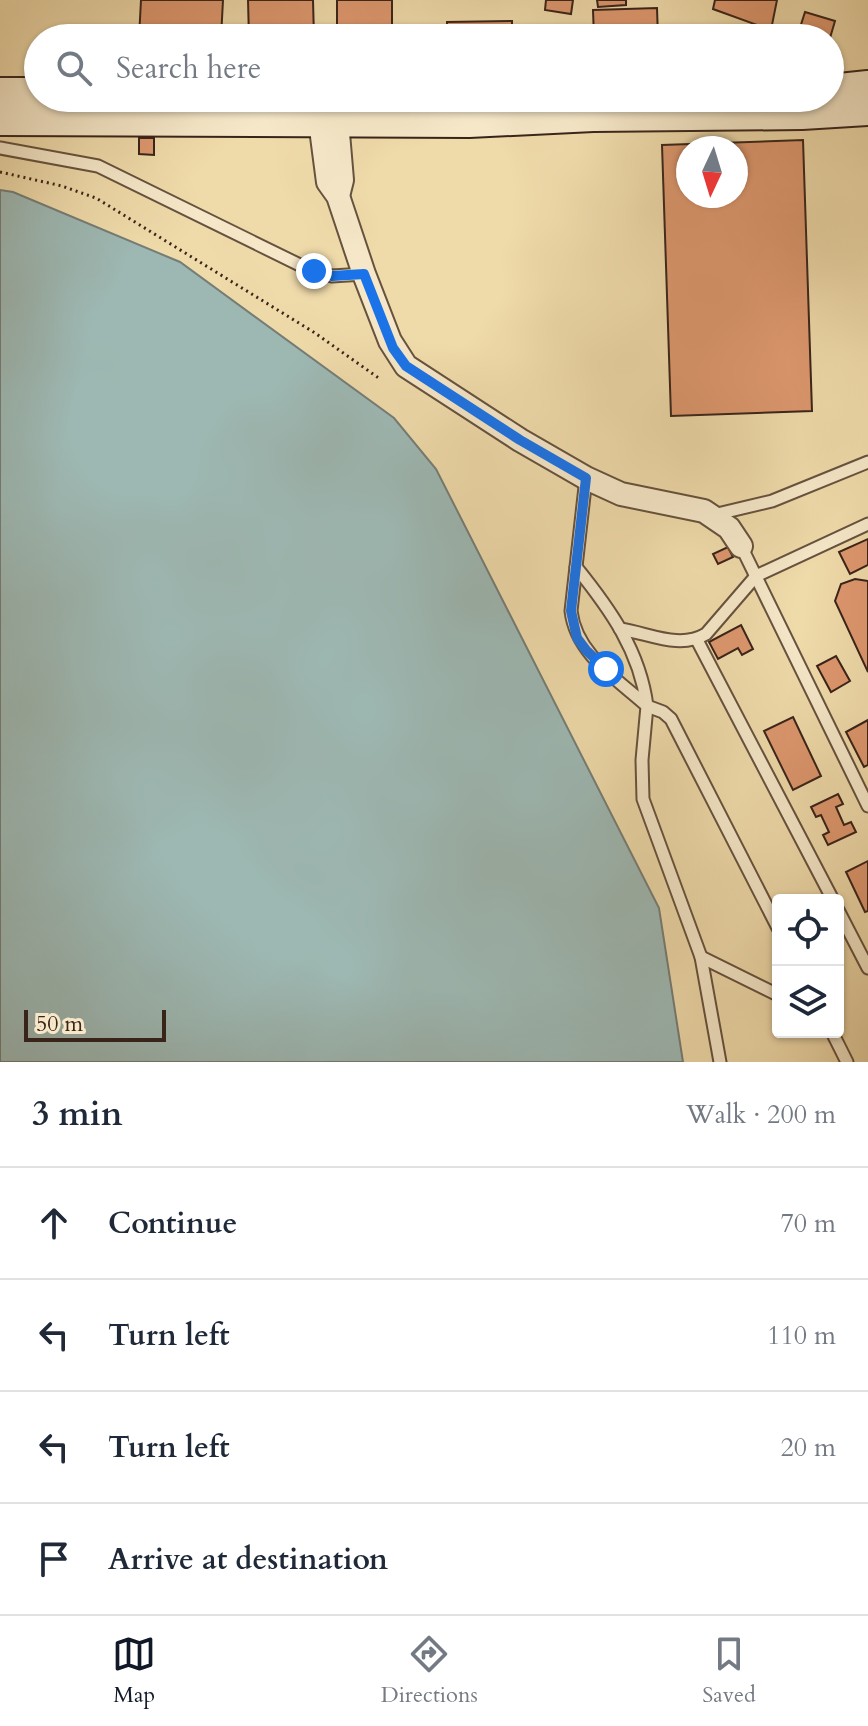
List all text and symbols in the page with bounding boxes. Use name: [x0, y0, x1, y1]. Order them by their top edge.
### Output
search box: [24, 24, 844, 112]
icon: search: [52, 46, 96, 90]
text: Search here: [116, 48, 261, 89]
north arrow: [676, 136, 748, 208]
route end: [296, 253, 332, 289]
route start: [588, 651, 624, 687]
map controls: [772, 894, 844, 1038]
button: locate: [772, 894, 844, 966]
button: layers: [772, 966, 844, 1038]
scale bar: [24, 1006, 166, 1042]
text: 50 m: [36, 1009, 83, 1039]
text: 3 min: [32, 1091, 123, 1137]
text: Walk · 200 m: [686, 1097, 836, 1132]
icon: ahead: [32, 1201, 76, 1245]
text: Continue: [108, 1203, 237, 1244]
text: 70 m: [780, 1206, 836, 1241]
icon: left: [32, 1313, 76, 1357]
text: Turn left: [108, 1315, 230, 1356]
text: 110 m: [767, 1318, 836, 1353]
icon: left: [32, 1425, 76, 1469]
text: Turn left: [108, 1427, 230, 1468]
text: 20 m: [780, 1430, 836, 1465]
icon: arrive: [32, 1537, 76, 1581]
text: Arrive at destination: [108, 1539, 388, 1580]
tab: Map: [112, 1632, 156, 1710]
tab: Directions: [381, 1632, 478, 1710]
tab: Saved: [702, 1632, 756, 1710]

